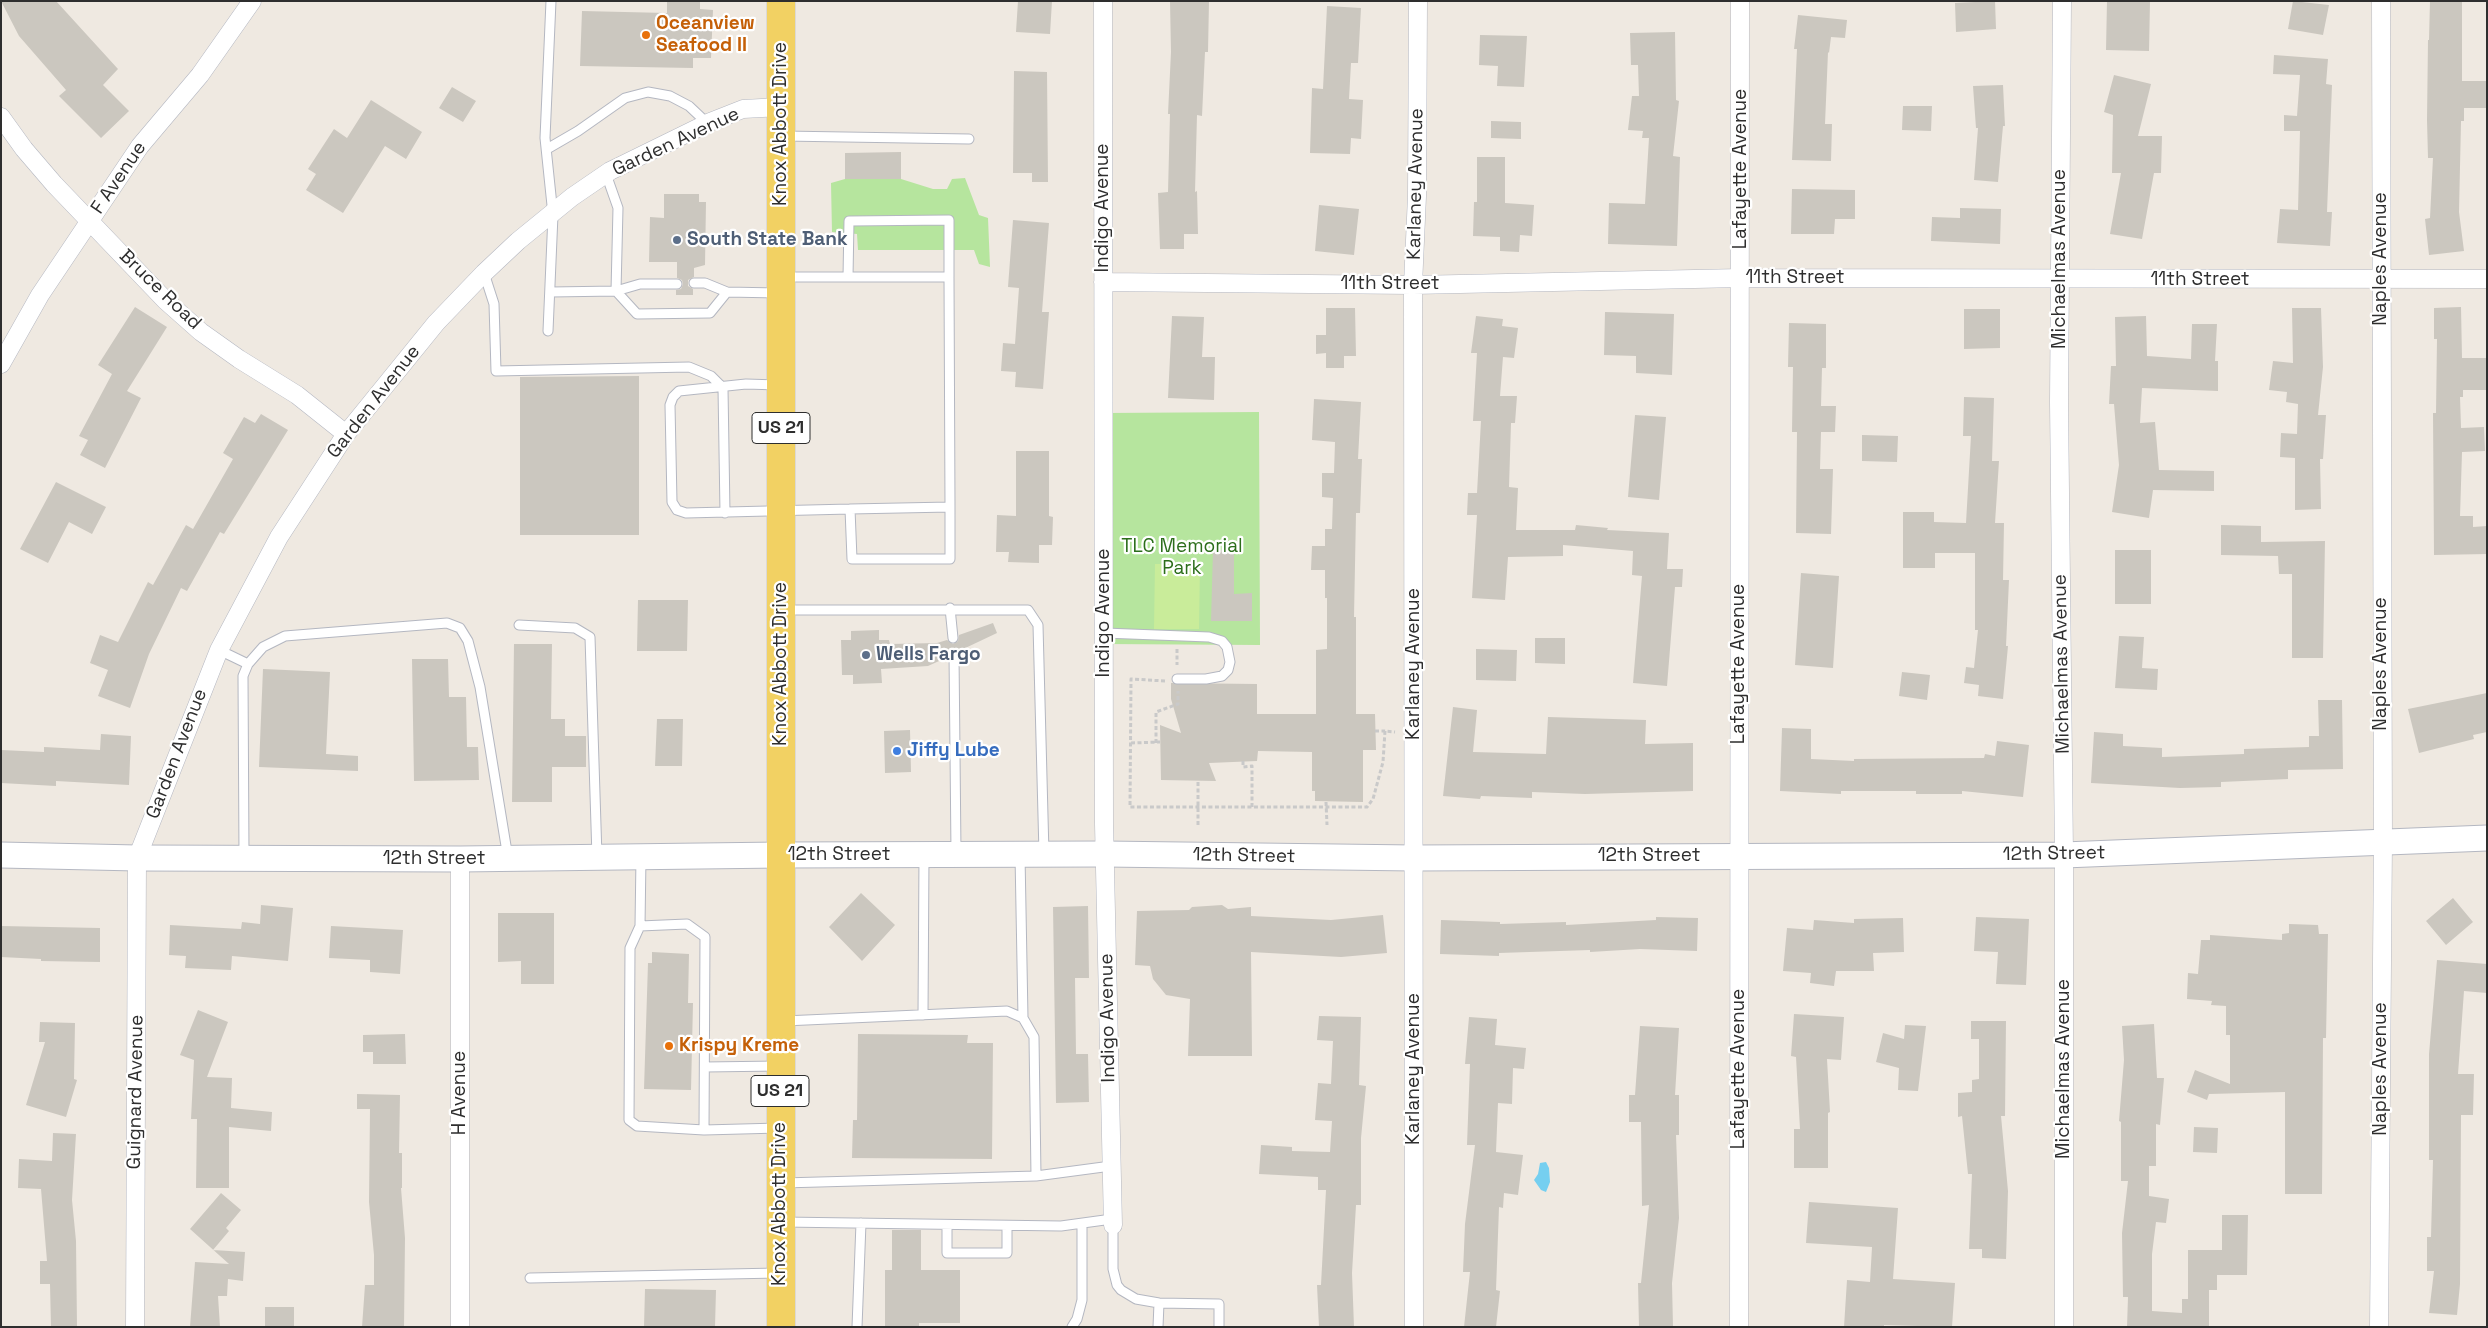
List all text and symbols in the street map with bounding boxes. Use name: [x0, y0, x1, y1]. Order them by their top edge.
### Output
place label: Oceanview Seafood II: [656, 13, 755, 57]
marker: Oceanview Seafood II: [640, 29, 652, 41]
street label: Knox Abbott Drive: [770, 42, 792, 206]
street label: Lafayette Avenue: [1730, 89, 1752, 249]
street label: Garden Avenue: [609, 103, 743, 181]
street label: Karlaney Avenue: [1403, 108, 1429, 260]
street label: F Avenue: [87, 138, 151, 218]
street label: Indigo Avenue: [1092, 143, 1114, 273]
street label: Michaelmas Avenue: [2049, 169, 2071, 349]
street label: Naples Avenue: [2370, 192, 2392, 326]
place label: South State Bank: [687, 229, 848, 251]
marker: South State Bank: [671, 234, 683, 246]
street label: Bruce Road: [114, 245, 206, 335]
street label: 11th Street: [1745, 267, 1845, 289]
street label: 11th Street: [2150, 269, 2250, 291]
street label: 11th Street: [1340, 273, 1440, 295]
street label: Garden Avenue: [323, 341, 425, 463]
road number: US 21: [752, 412, 810, 443]
park label: TLC Memorial Park: [1121, 536, 1243, 580]
street label: Indigo Avenue: [1093, 548, 1115, 678]
street label: Michaelmas Avenue: [2049, 574, 2075, 754]
street label: Knox Abbott Drive: [770, 582, 792, 746]
street label: Lafayette Avenue: [1728, 584, 1750, 744]
street label: Karlaney Avenue: [1403, 588, 1425, 740]
street label: Naples Avenue: [2370, 597, 2392, 731]
place label: Wells Fargo: [876, 644, 981, 666]
marker: Wells Fargo: [860, 649, 872, 661]
street label: Garden Avenue: [142, 686, 212, 822]
place label: Jiffy Lube: [907, 740, 1000, 762]
marker: Jiffy Lube: [891, 745, 903, 757]
street label: 12th Street: [2002, 842, 2106, 866]
street label: 12th Street: [788, 844, 890, 866]
street label: 12th Street: [1192, 844, 1296, 868]
street label: 12th Street: [1598, 845, 1700, 867]
street label: 12th Street: [383, 848, 485, 870]
street label: Indigo Avenue: [1095, 953, 1121, 1083]
street label: Michaelmas Avenue: [2053, 979, 2075, 1159]
street label: Lafayette Avenue: [1728, 989, 1750, 1149]
street label: Karlaney Avenue: [1403, 993, 1425, 1145]
street label: Naples Avenue: [2370, 1002, 2392, 1136]
street label: Guignard Avenue: [123, 1014, 149, 1170]
place label: Krispy Kreme: [679, 1035, 799, 1057]
marker: Krispy Kreme: [663, 1040, 675, 1052]
street label: H Avenue: [449, 1051, 471, 1135]
road number: US 21: [751, 1076, 809, 1106]
street label: Knox Abbott Drive: [769, 1122, 791, 1286]

